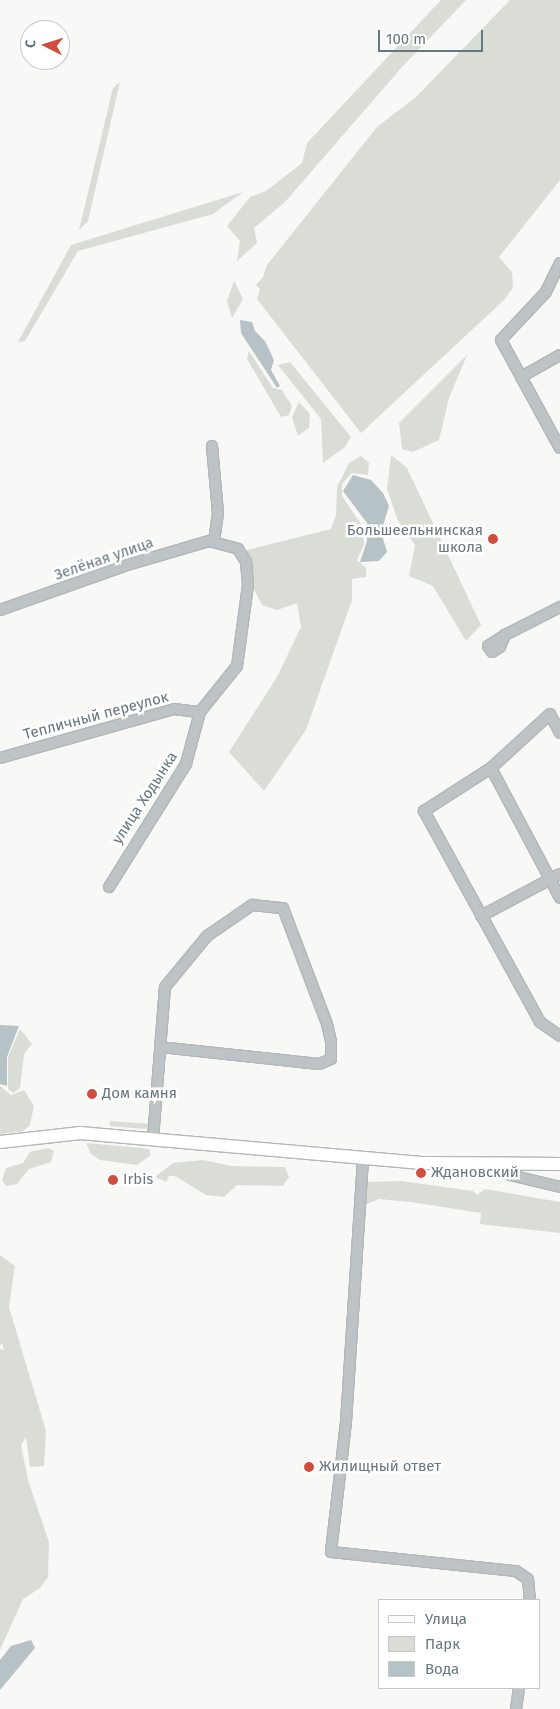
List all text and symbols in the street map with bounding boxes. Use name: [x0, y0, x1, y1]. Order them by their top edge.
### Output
north arrow: [20, 20, 70, 70]
scale bar: [380, 20, 485, 52]
text: 100 m: [386, 30, 426, 48]
text: С: [22, 39, 39, 48]
place label: Большеельнинская школа: [347, 521, 483, 556]
marker: Большеельнинская школа: [487, 533, 499, 545]
street label: Зелёная улица: [52, 534, 156, 584]
street label: Тепличный переулок: [22, 688, 170, 744]
street label: улица Ходынка: [109, 749, 181, 847]
place label: Дом камня: [102, 1085, 177, 1103]
marker: Дом камня: [86, 1088, 98, 1100]
place label: Ждановский: [431, 1164, 519, 1182]
marker: Ждановский: [415, 1167, 427, 1179]
place label: Irbis: [123, 1171, 153, 1189]
marker: Irbis: [107, 1174, 119, 1186]
place label: Жилищный ответ: [319, 1458, 441, 1476]
marker: Жилищный ответ: [303, 1461, 315, 1473]
legend: [378, 1599, 540, 1689]
text: Улица: [425, 1610, 467, 1628]
text: Парк: [425, 1635, 460, 1653]
text: Вода: [425, 1660, 459, 1678]

